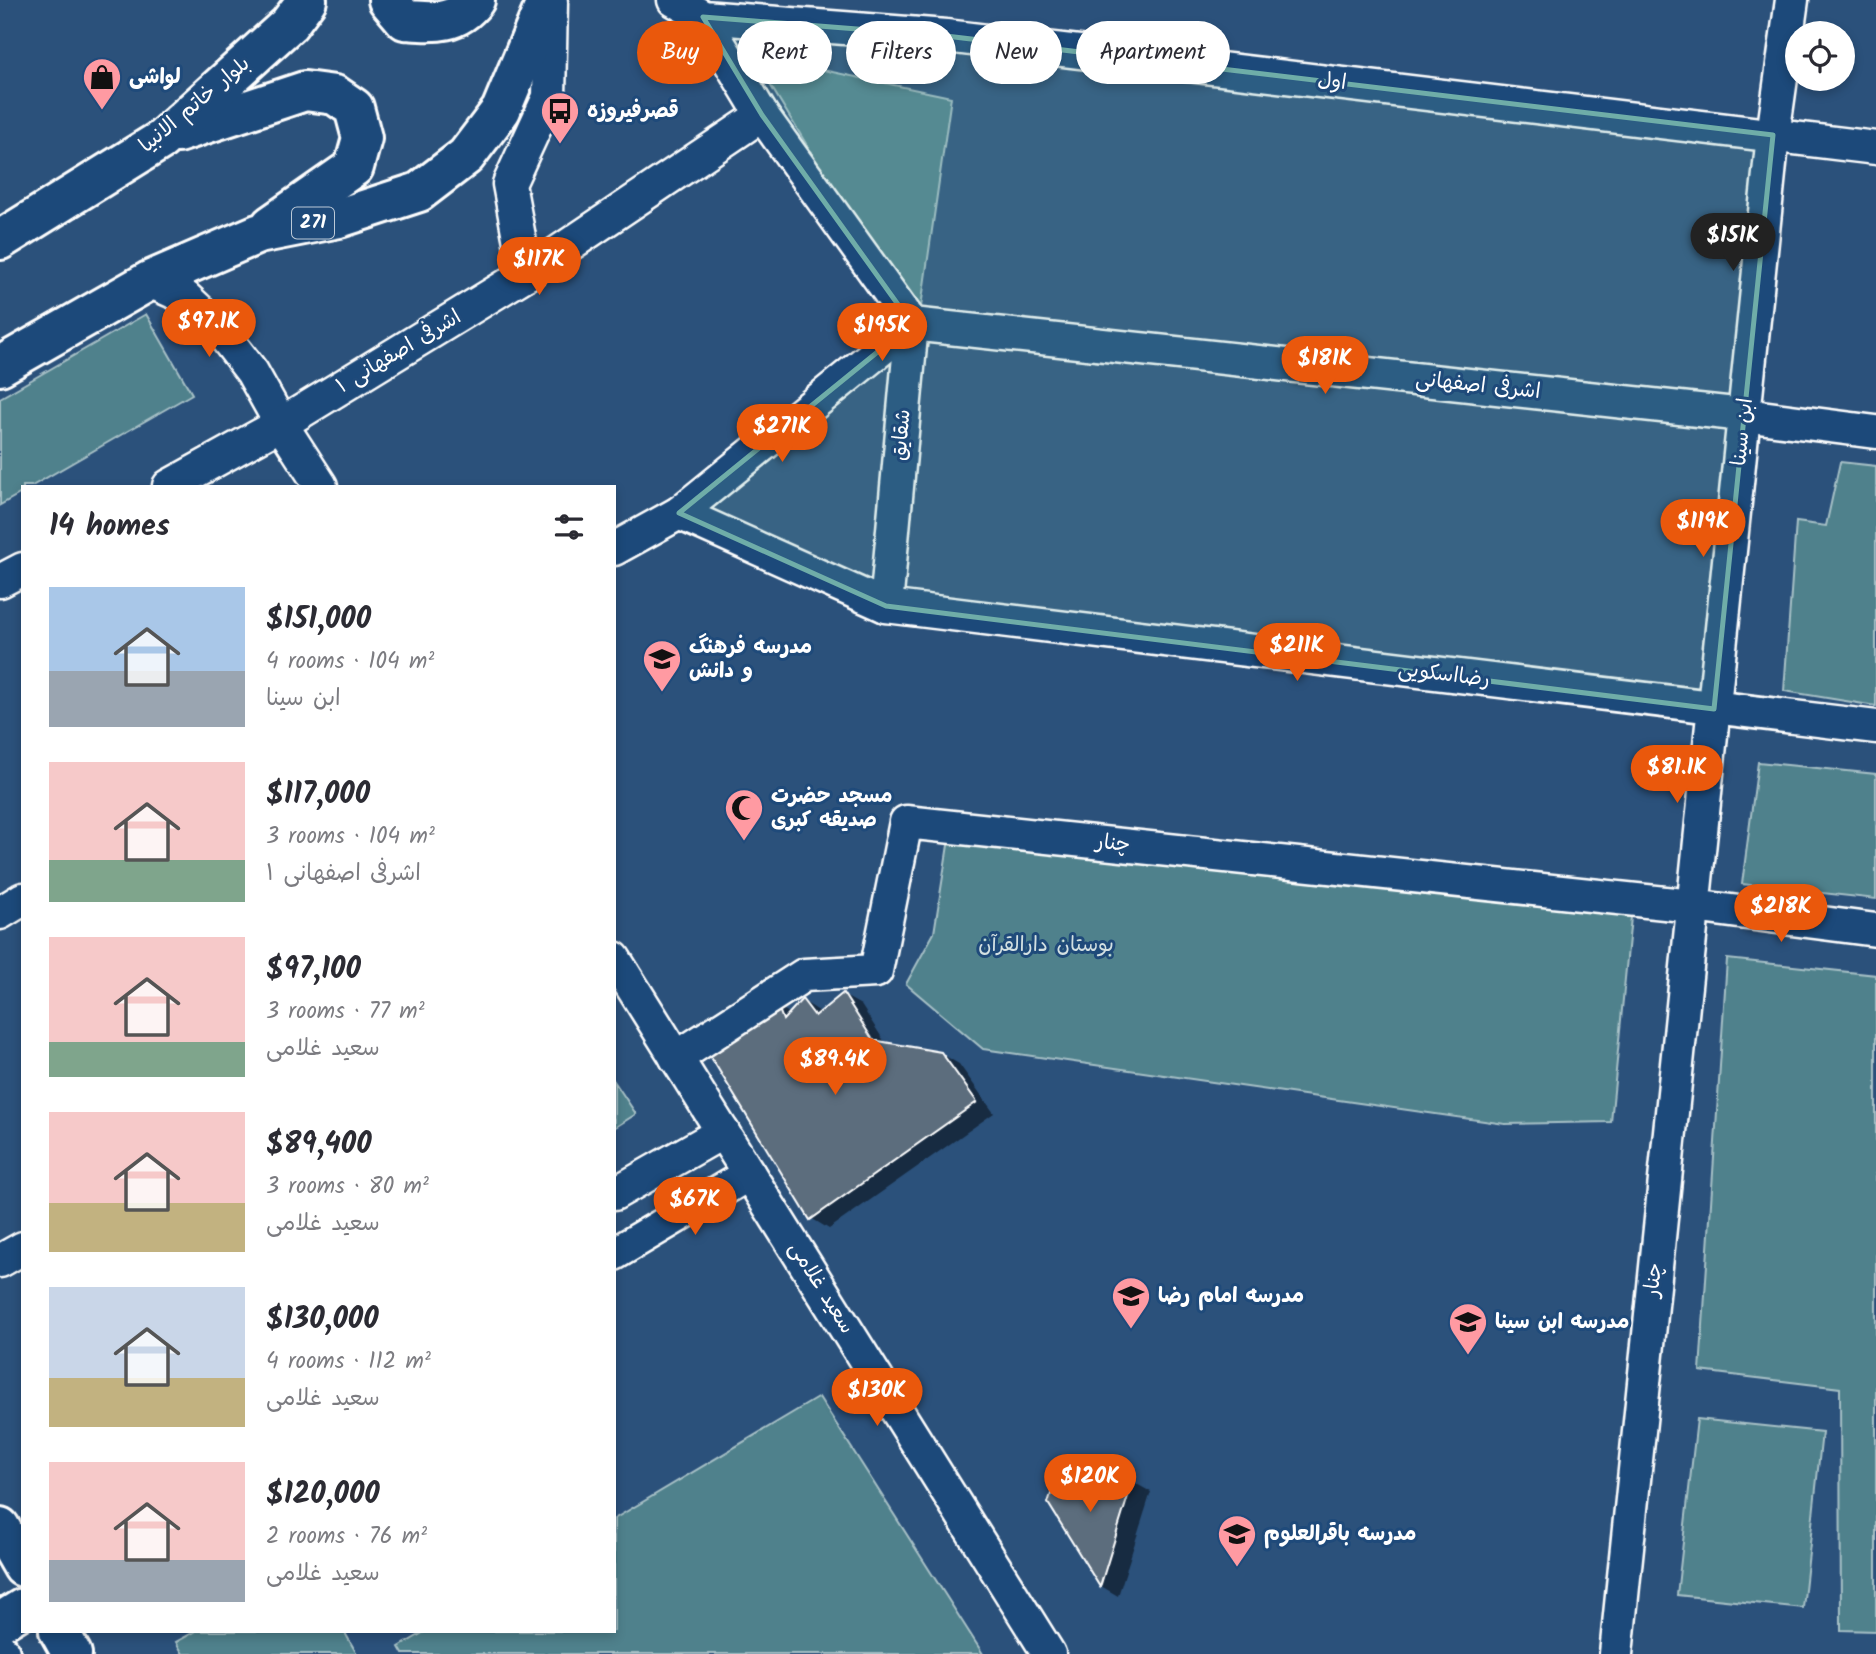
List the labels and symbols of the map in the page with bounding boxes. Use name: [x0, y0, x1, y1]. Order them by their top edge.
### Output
street label: بلوار خاتم الانبیا: [132, 48, 258, 162]
shop icon: لواشی: [81, 56, 123, 111]
place label: لواشی: [129, 61, 181, 94]
street label: اول: [1316, 64, 1348, 100]
bus stop icon: قصرفیروزه: [539, 90, 581, 145]
place label: قصرفیروزه: [587, 95, 679, 128]
road number: 271: [292, 208, 334, 238]
pin: $151K: [1684, 214, 1782, 273]
pin: $117K: [490, 238, 588, 297]
pin: $97.1K: [152, 300, 266, 359]
street label: اشرفی اصفهانی ۱: [330, 301, 468, 403]
pin: $195K: [833, 304, 931, 363]
pin: $181K: [1276, 336, 1374, 396]
street label: اشرفی اصفهانی: [1414, 363, 1542, 409]
street label: ابن سینا: [1723, 396, 1763, 468]
pin: $271K: [733, 405, 831, 464]
street label: شقایق: [883, 408, 921, 462]
pin: $119K: [1654, 500, 1752, 559]
pin: $211K: [1248, 624, 1346, 683]
place label: مدرسه فرهنگ و دانش: [689, 631, 812, 688]
school or university icon: مدرسه فرهنگ و دانش: [641, 638, 683, 693]
street label: رضااسکویی: [1396, 653, 1492, 697]
pin: $81.1K: [1620, 746, 1734, 805]
place label: مسجد حضرت صدیقه کبری: [771, 780, 892, 837]
mosque icon: مسجد حضرت صدیقه کبری: [723, 787, 765, 842]
street label: چنار: [1092, 826, 1132, 862]
pin: $218K: [1732, 884, 1830, 944]
park label: بوستان دارالقرآن: [978, 929, 1114, 962]
pin: $89.4K: [778, 1038, 892, 1097]
pin: $67K: [654, 1178, 736, 1237]
street label: سعید غلامی: [779, 1235, 863, 1341]
street label: چنار: [1636, 1261, 1672, 1301]
school or university icon: مدرسه امام رضا: [1110, 1275, 1152, 1330]
place label: مدرسه امام رضا: [1158, 1280, 1304, 1313]
school or university icon: مدرسه ابن سینا: [1447, 1301, 1489, 1356]
place label: مدرسه ابن سینا: [1495, 1306, 1629, 1339]
pin: $130K: [828, 1368, 926, 1428]
pin: $120K: [1041, 1454, 1139, 1514]
school or university icon: مدرسه باقرالعلوم: [1216, 1513, 1258, 1568]
place label: مدرسه باقرالعلوم: [1264, 1518, 1416, 1551]

